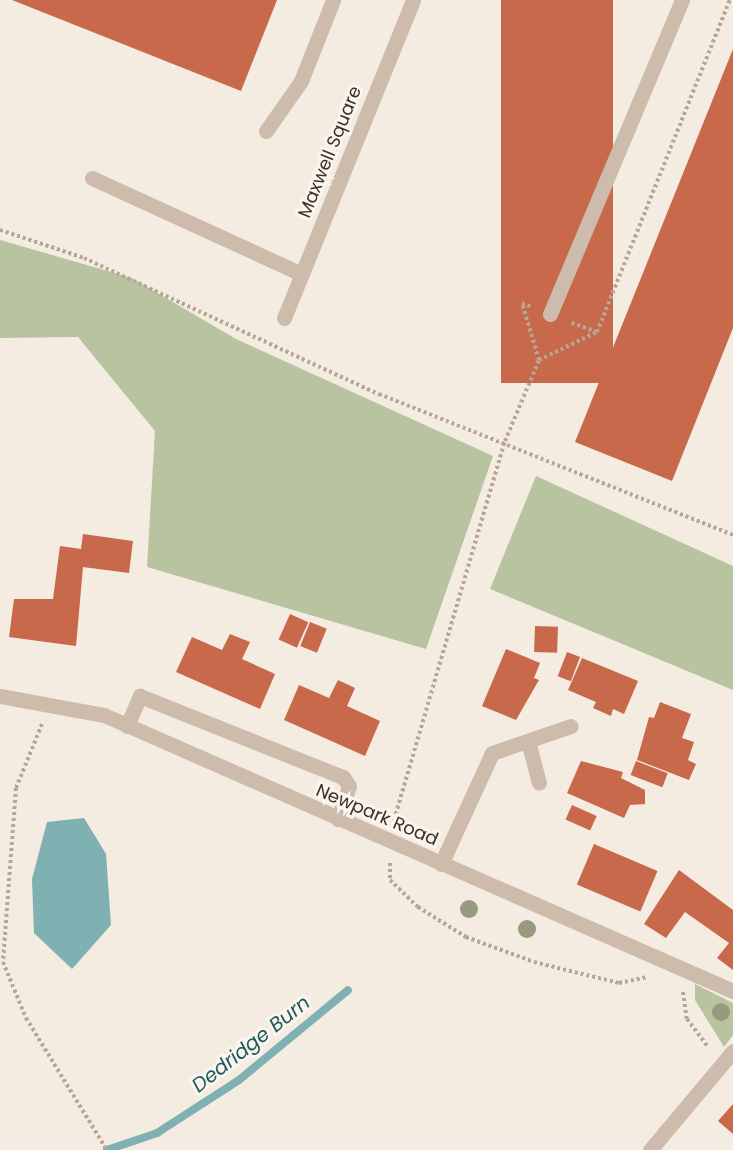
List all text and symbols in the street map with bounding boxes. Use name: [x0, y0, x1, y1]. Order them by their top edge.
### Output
street label: Maxwell Square: [294, 83, 366, 221]
street label: Newpark Road: [313, 780, 441, 850]
water label: Dedridge Burn: [187, 990, 315, 1098]

